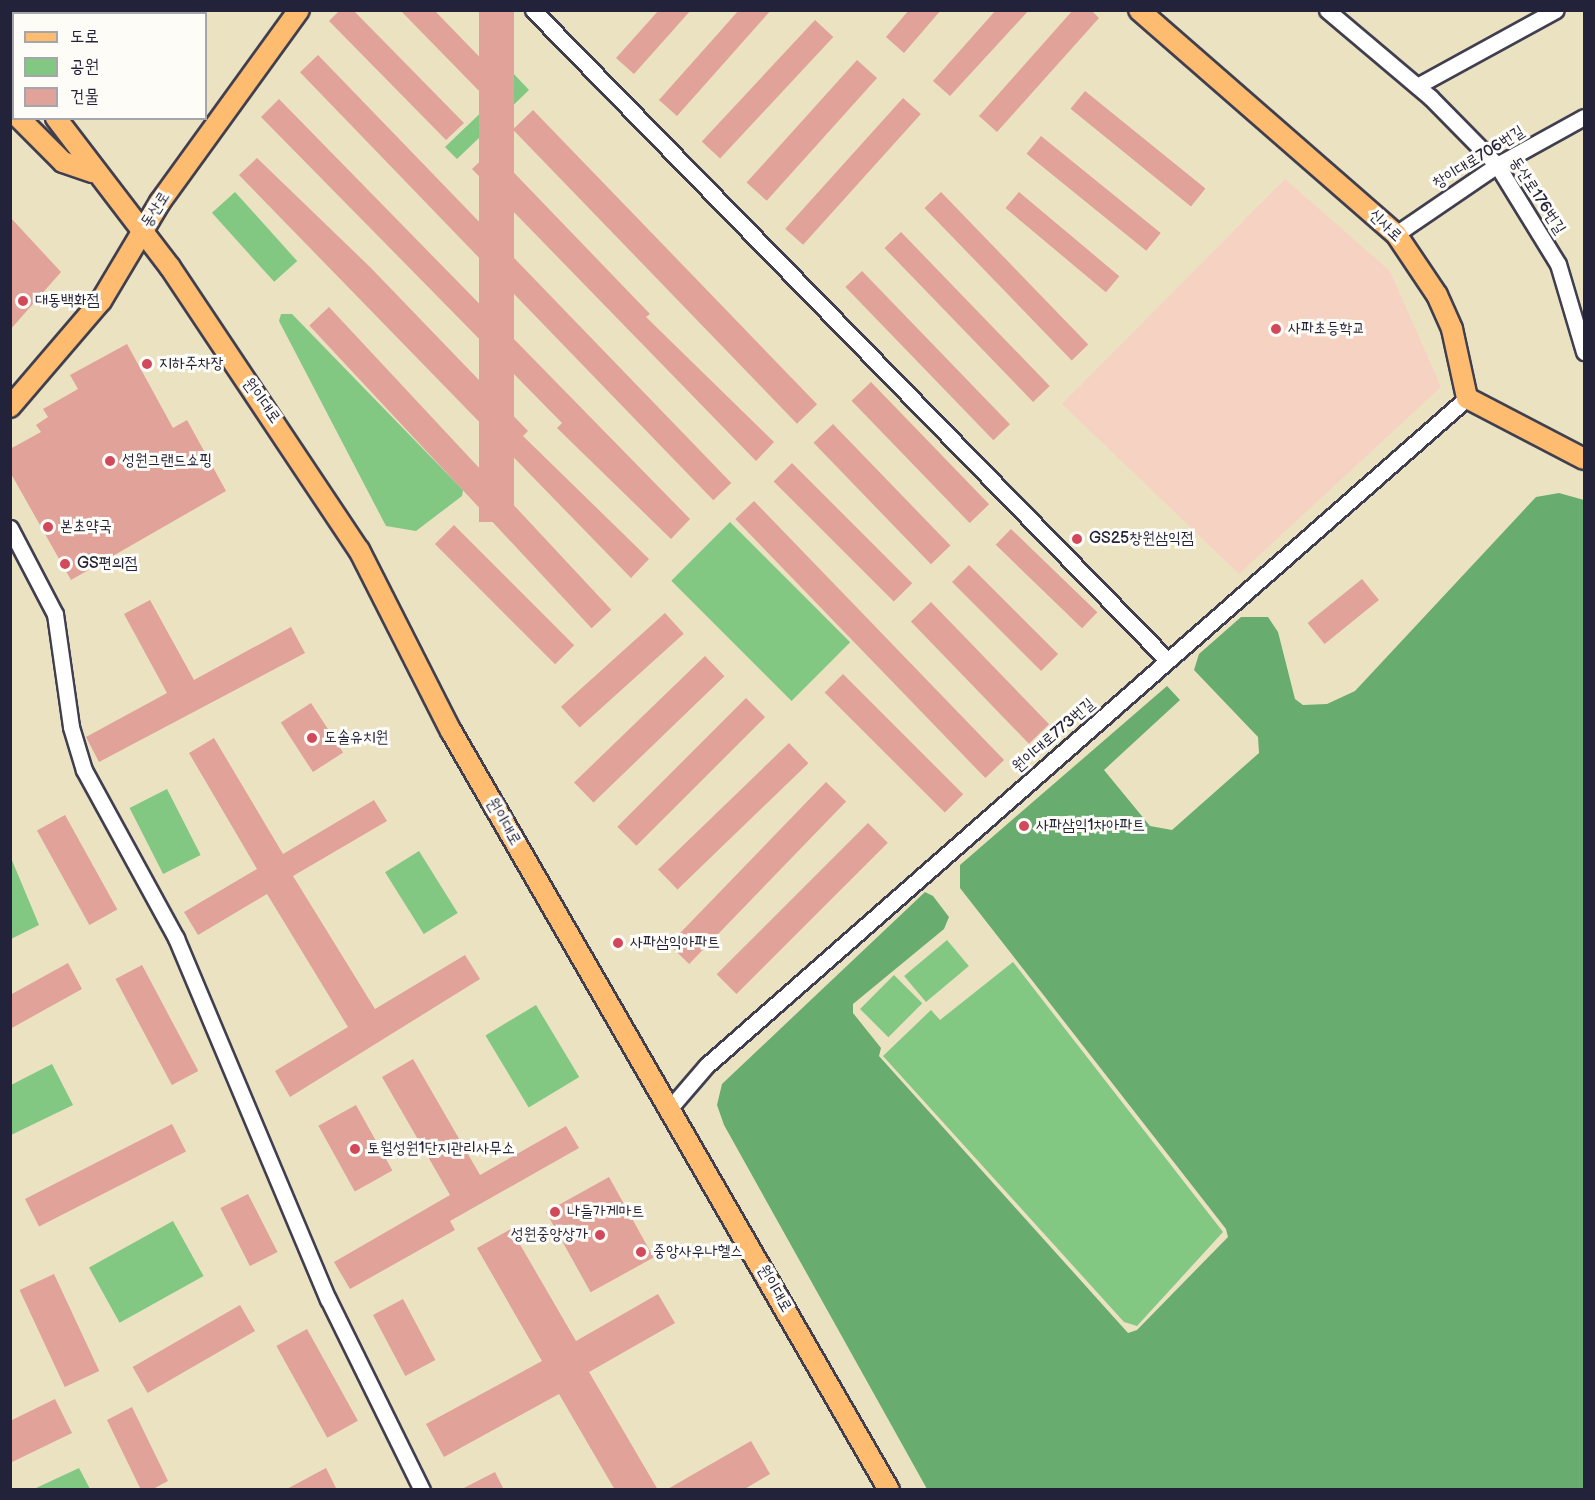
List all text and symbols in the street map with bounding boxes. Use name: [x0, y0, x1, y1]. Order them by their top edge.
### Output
legend: [12, 12, 207, 120]
text: 도로: [70, 26, 99, 47]
text: 공원: [70, 56, 99, 77]
text: 건물: [70, 86, 99, 107]
street label: 창이대로706번길: [1430, 122, 1528, 194]
street label: 동산로176번길: [1505, 154, 1569, 238]
street label: 동산로: [137, 189, 175, 231]
street label: 신사로: [1364, 206, 1406, 246]
place label: 대동백화점: [35, 291, 99, 311]
marker: 대동백화점: [16, 294, 30, 308]
place label: 사파초등학교: [1288, 319, 1365, 339]
marker: 사파초등학교: [1269, 322, 1283, 336]
place label: 지하주차장: [159, 354, 223, 374]
marker: 지하주차장: [140, 357, 154, 371]
street label: 원이대로: [238, 375, 284, 427]
place label: 성원그랜드쇼핑: [122, 451, 212, 471]
marker: 성원그랜드쇼핑: [103, 454, 117, 468]
place label: 본초약국: [60, 517, 112, 537]
marker: 본초약국: [41, 520, 55, 534]
place label: GS25창원삼익점: [1089, 529, 1194, 549]
marker: GS25창원삼익점: [1070, 532, 1084, 546]
place label: GS편의점: [77, 554, 137, 574]
marker: GS편의점: [58, 557, 72, 571]
street label: 원이대로773번길: [1009, 695, 1099, 777]
place label: 도솔유치원: [324, 728, 388, 748]
marker: 도솔유치원: [305, 731, 319, 745]
street label: 원이대로: [482, 795, 524, 849]
place label: 사파삼익1차아파트: [1036, 816, 1145, 836]
marker: 사파삼익1차아파트: [1017, 819, 1031, 833]
place label: 사파삼익아파트: [630, 933, 720, 953]
marker: 사파삼익아파트: [611, 936, 625, 950]
place label: 토월성원1단지관리사무소: [367, 1139, 515, 1159]
marker: 토월성원1단지관리사무소: [348, 1142, 362, 1156]
place label: 나들가게마트: [567, 1202, 644, 1222]
marker: 나들가게마트: [548, 1205, 562, 1219]
place label: 성원중앙상가: [511, 1225, 588, 1245]
marker: 성원중앙상가: [593, 1228, 607, 1242]
place label: 중앙사우나헬스: [653, 1242, 743, 1262]
marker: 중앙사우나헬스: [634, 1245, 648, 1259]
street label: 원이대로: [753, 1262, 795, 1316]

